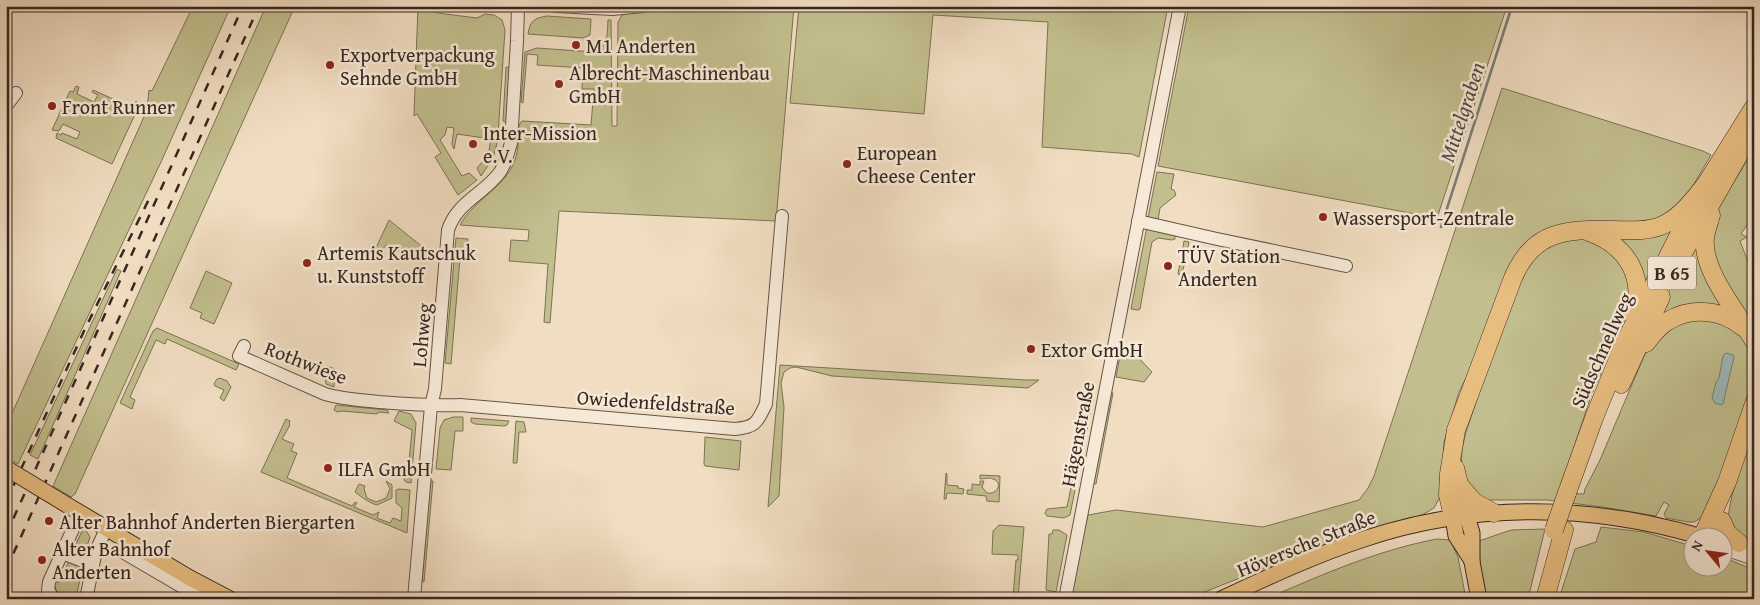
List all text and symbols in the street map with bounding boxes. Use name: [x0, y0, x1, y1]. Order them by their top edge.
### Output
place label: M1 Anderten: [586, 31, 696, 60]
marker: M1 Anderten: [570, 39, 582, 51]
place label: Exportverpackung Sehnde GmbH: [340, 40, 495, 92]
place label: Albrecht-Maschinenbau GmbH: [569, 58, 770, 110]
water label: Mittelgraben: [1431, 58, 1493, 166]
marker: Exportverpackung Sehnde GmbH: [324, 59, 336, 71]
marker: Albrecht-Maschinenbau GmbH: [553, 78, 565, 90]
place label: Front Runner: [62, 92, 175, 121]
marker: Front Runner: [46, 100, 58, 112]
place label: Inter-Mission e.V.: [483, 118, 597, 170]
marker: Inter-Mission e.V.: [467, 138, 479, 150]
place label: European Cheese Center: [857, 138, 976, 190]
marker: European Cheese Center: [841, 158, 853, 170]
place label: Wassersport-Zentrale: [1333, 203, 1514, 232]
marker: Wassersport-Zentrale: [1317, 211, 1329, 223]
place label: Artemis Kautschuk u. Kunststoff: [317, 238, 477, 290]
place label: TÜV Station Anderten: [1178, 241, 1280, 293]
road number: B 65: [1648, 256, 1696, 290]
marker: Artemis Kautschuk u. Kunststoff: [301, 257, 313, 269]
marker: TÜV Station Anderten: [1162, 260, 1174, 272]
street label: Südschnellweg: [1563, 287, 1639, 413]
street label: Lohweg: [404, 302, 438, 368]
street label: Rothwiese: [260, 333, 352, 391]
place label: Extor GmbH: [1041, 335, 1143, 364]
marker: Extor GmbH: [1025, 343, 1037, 355]
street label: Hägenstraße: [1053, 379, 1101, 489]
street label: Owiedenfeldstraße: [576, 382, 736, 422]
place label: ILFA GmbH: [338, 454, 430, 483]
marker: ILFA GmbH: [322, 462, 334, 474]
street label: Höversche Straße: [1232, 502, 1380, 584]
place label: Alter Bahnhof Anderten Biergarten: [59, 507, 355, 536]
marker: Alter Bahnhof Anderten Biergarten: [43, 515, 55, 527]
north arrow: [1682, 528, 1732, 578]
place label: Alter Bahnhof Anderten: [52, 534, 173, 586]
text: N: [1686, 536, 1708, 555]
marker: Alter Bahnhof Anderten: [36, 554, 48, 566]

